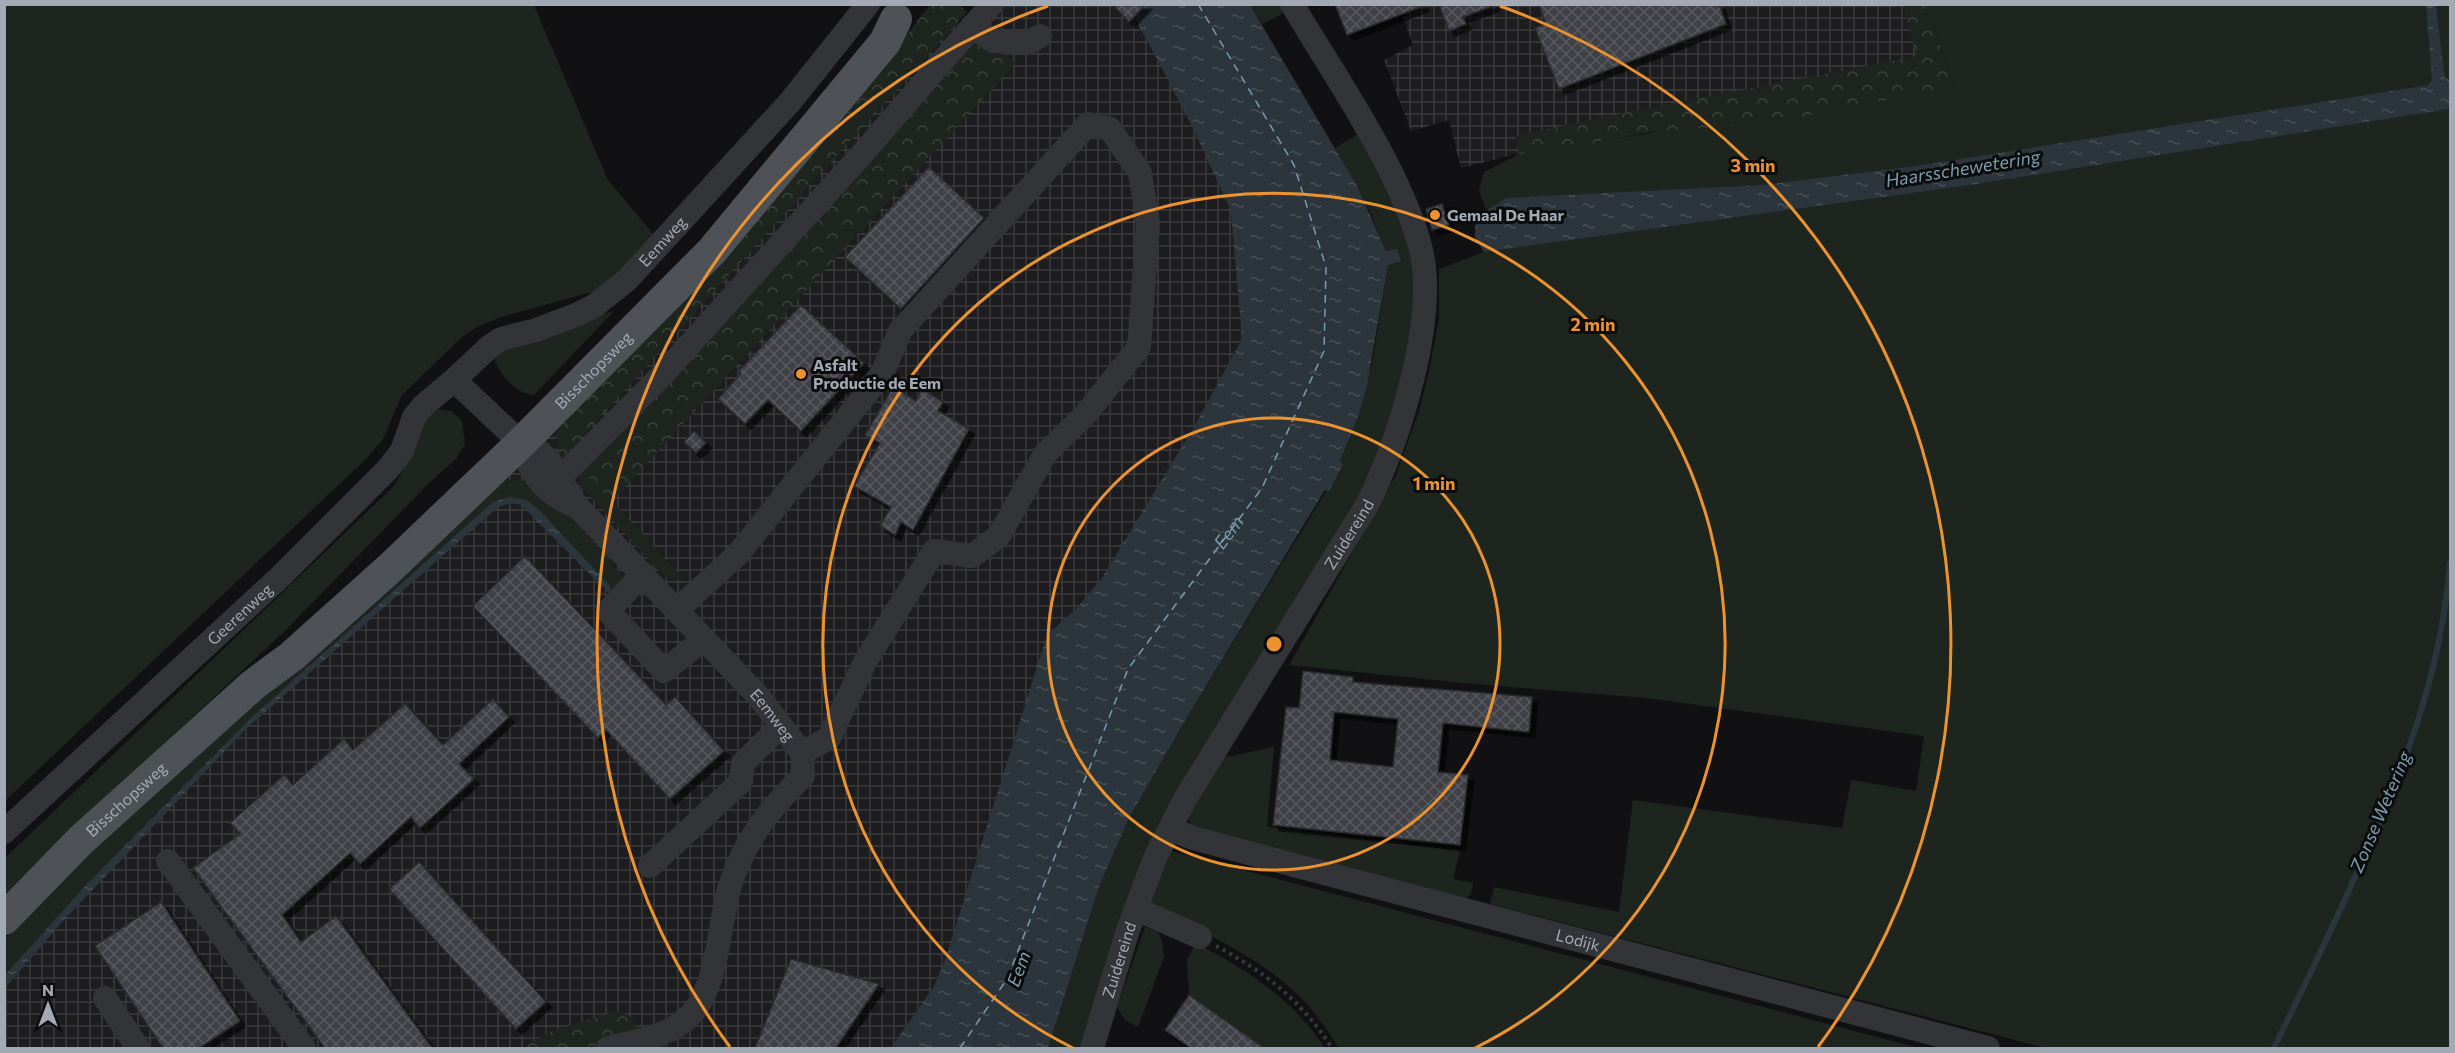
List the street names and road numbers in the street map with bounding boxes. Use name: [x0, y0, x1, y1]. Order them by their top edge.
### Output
street label: Eemweg: [634, 212, 690, 270]
street label: Bisschopsweg: [550, 327, 636, 413]
street label: Zuidereind: [1320, 496, 1377, 572]
street label: Geerenweg: [203, 579, 276, 649]
street label: Eemweg: [747, 684, 799, 745]
street label: Bisschopsweg: [82, 758, 170, 840]
street label: Zuidereind: [1098, 919, 1139, 1000]
street label: Lodijk: [1554, 925, 1603, 954]

